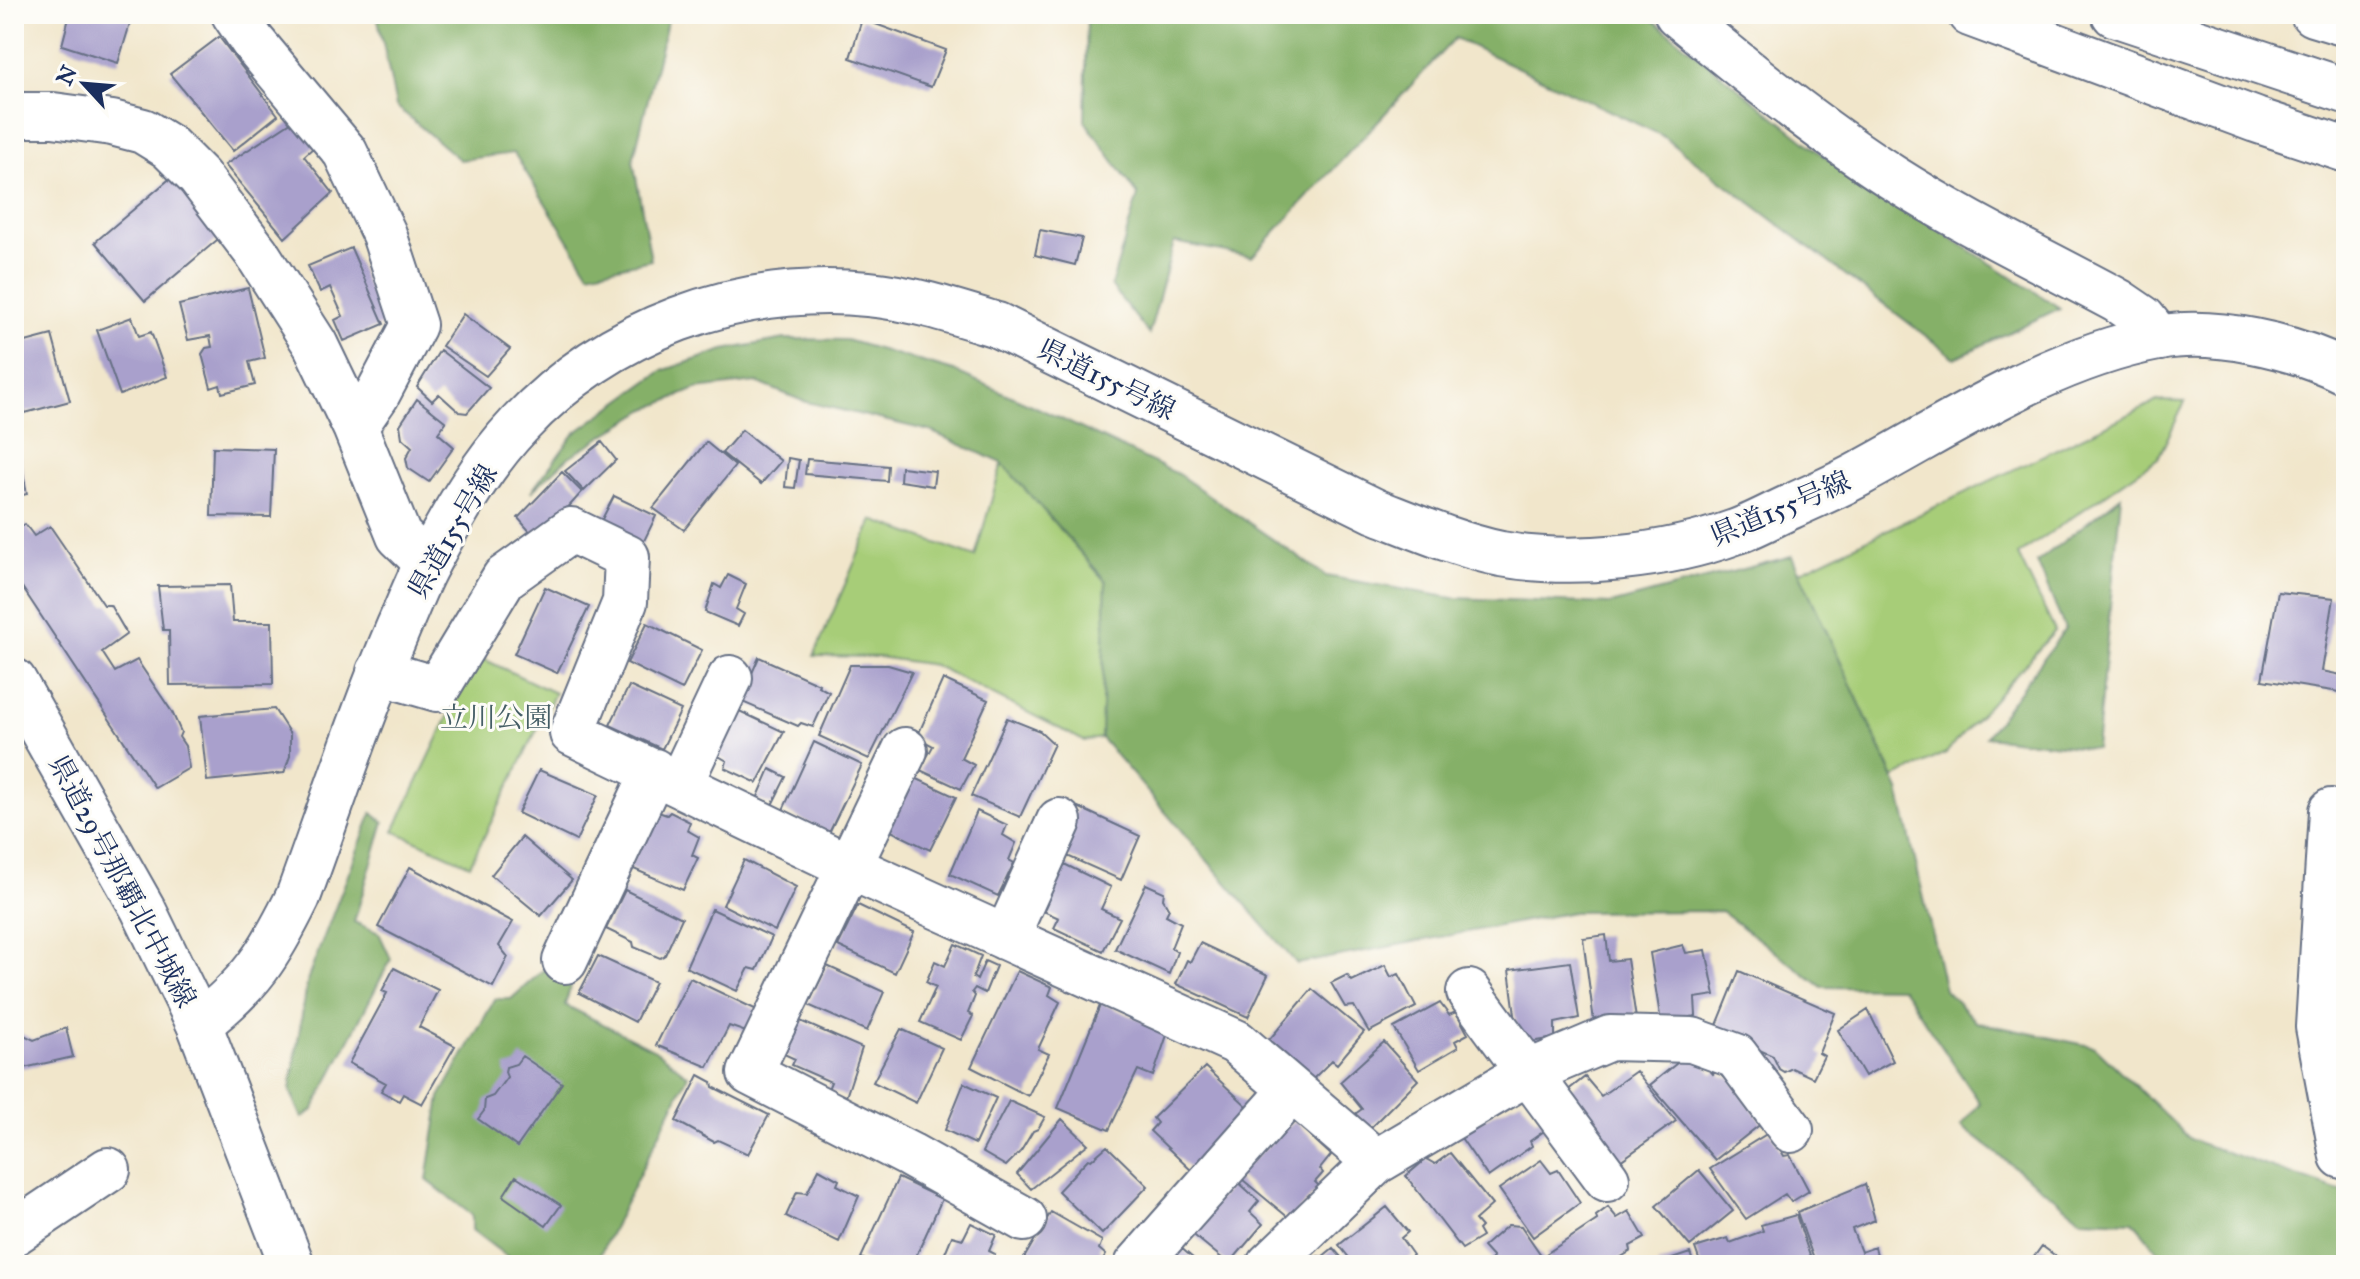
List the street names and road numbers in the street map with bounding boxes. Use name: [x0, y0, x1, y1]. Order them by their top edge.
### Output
street label: 県道155号線: [1032, 331, 1181, 428]
street label: 県道155号線: [400, 458, 505, 604]
street label: 県道155号線: [1705, 463, 1856, 554]
street label: 県道29号那覇北中城線: [41, 749, 204, 1013]

